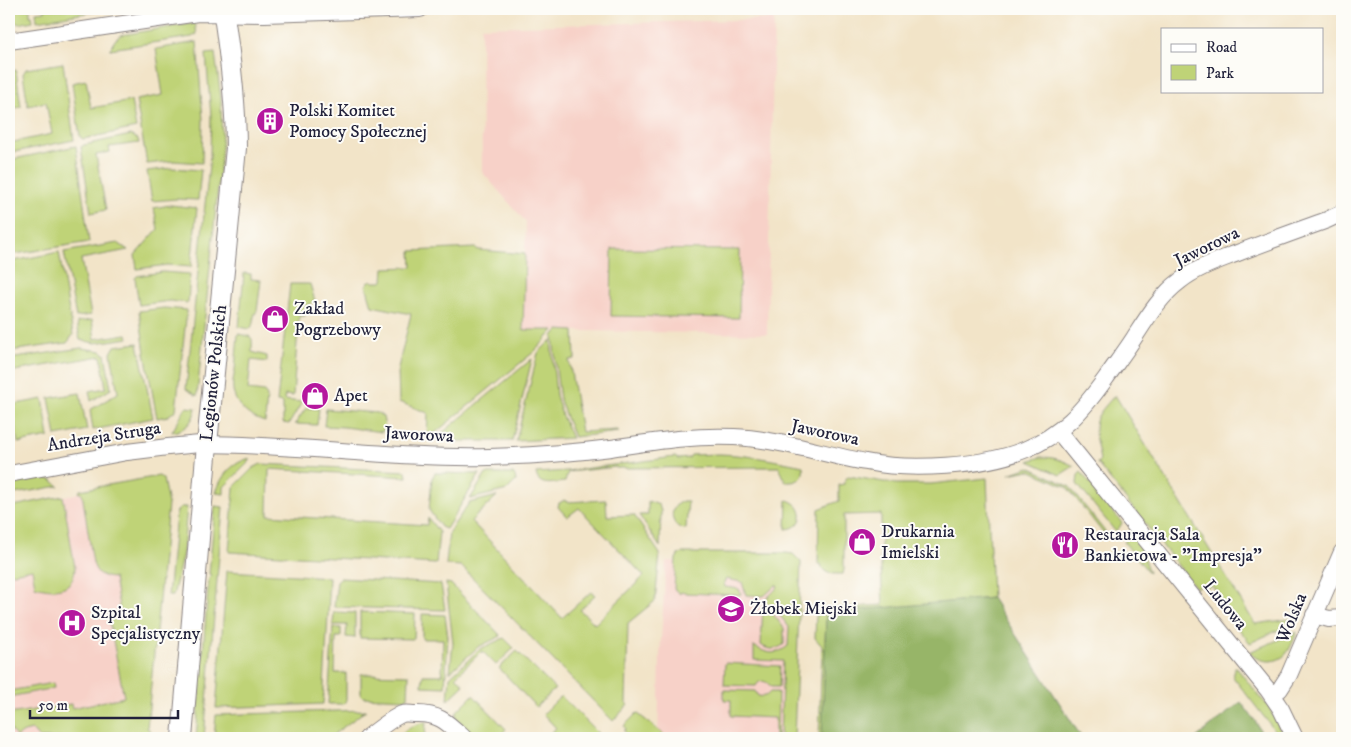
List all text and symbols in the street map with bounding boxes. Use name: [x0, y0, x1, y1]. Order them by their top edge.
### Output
legend: [1161, 28, 1324, 92]
text: Road: [1206, 38, 1238, 57]
text: Park: [1206, 64, 1235, 83]
place label: Polski Komitet Pomocy Społecznej: [289, 100, 427, 143]
building icon: Polski Komitet Pomocy Społecznej: [255, 106, 285, 136]
street label: Jaworowa: [1169, 222, 1243, 273]
place label: Zakład Pogrzebowy: [294, 298, 381, 341]
street label: Legionów Polskich: [196, 303, 232, 442]
shop icon: Zakład Pogrzebowy: [260, 304, 290, 334]
shop icon: Apet: [300, 381, 330, 411]
place label: Apet: [334, 385, 368, 407]
street label: Jaworowa: [787, 415, 861, 451]
street label: Andrzeja Struga: [46, 417, 163, 457]
street label: Jaworowa: [382, 422, 454, 448]
place label: Drukarnia Imielski: [881, 521, 955, 564]
place label: Restauracja Sala Bankietowa - "Impresja": [1084, 524, 1262, 567]
shop icon: Drukarnia Imielski: [847, 527, 877, 557]
restaurant icon: Restauracja Sala Bankietowa - "Impresja": [1050, 530, 1080, 560]
street label: Ludowa: [1198, 575, 1252, 635]
street label: Wolska: [1271, 589, 1312, 647]
school or university icon: Żłobek Miejski: [716, 594, 746, 624]
place label: Żłobek Miejski: [750, 598, 857, 620]
place label: Szpital Specjalistyczny: [91, 602, 201, 645]
hospital icon: Szpital Specjalistyczny: [57, 608, 87, 638]
scale bar: [30, 687, 178, 719]
text: 50 m: [38, 696, 68, 715]

